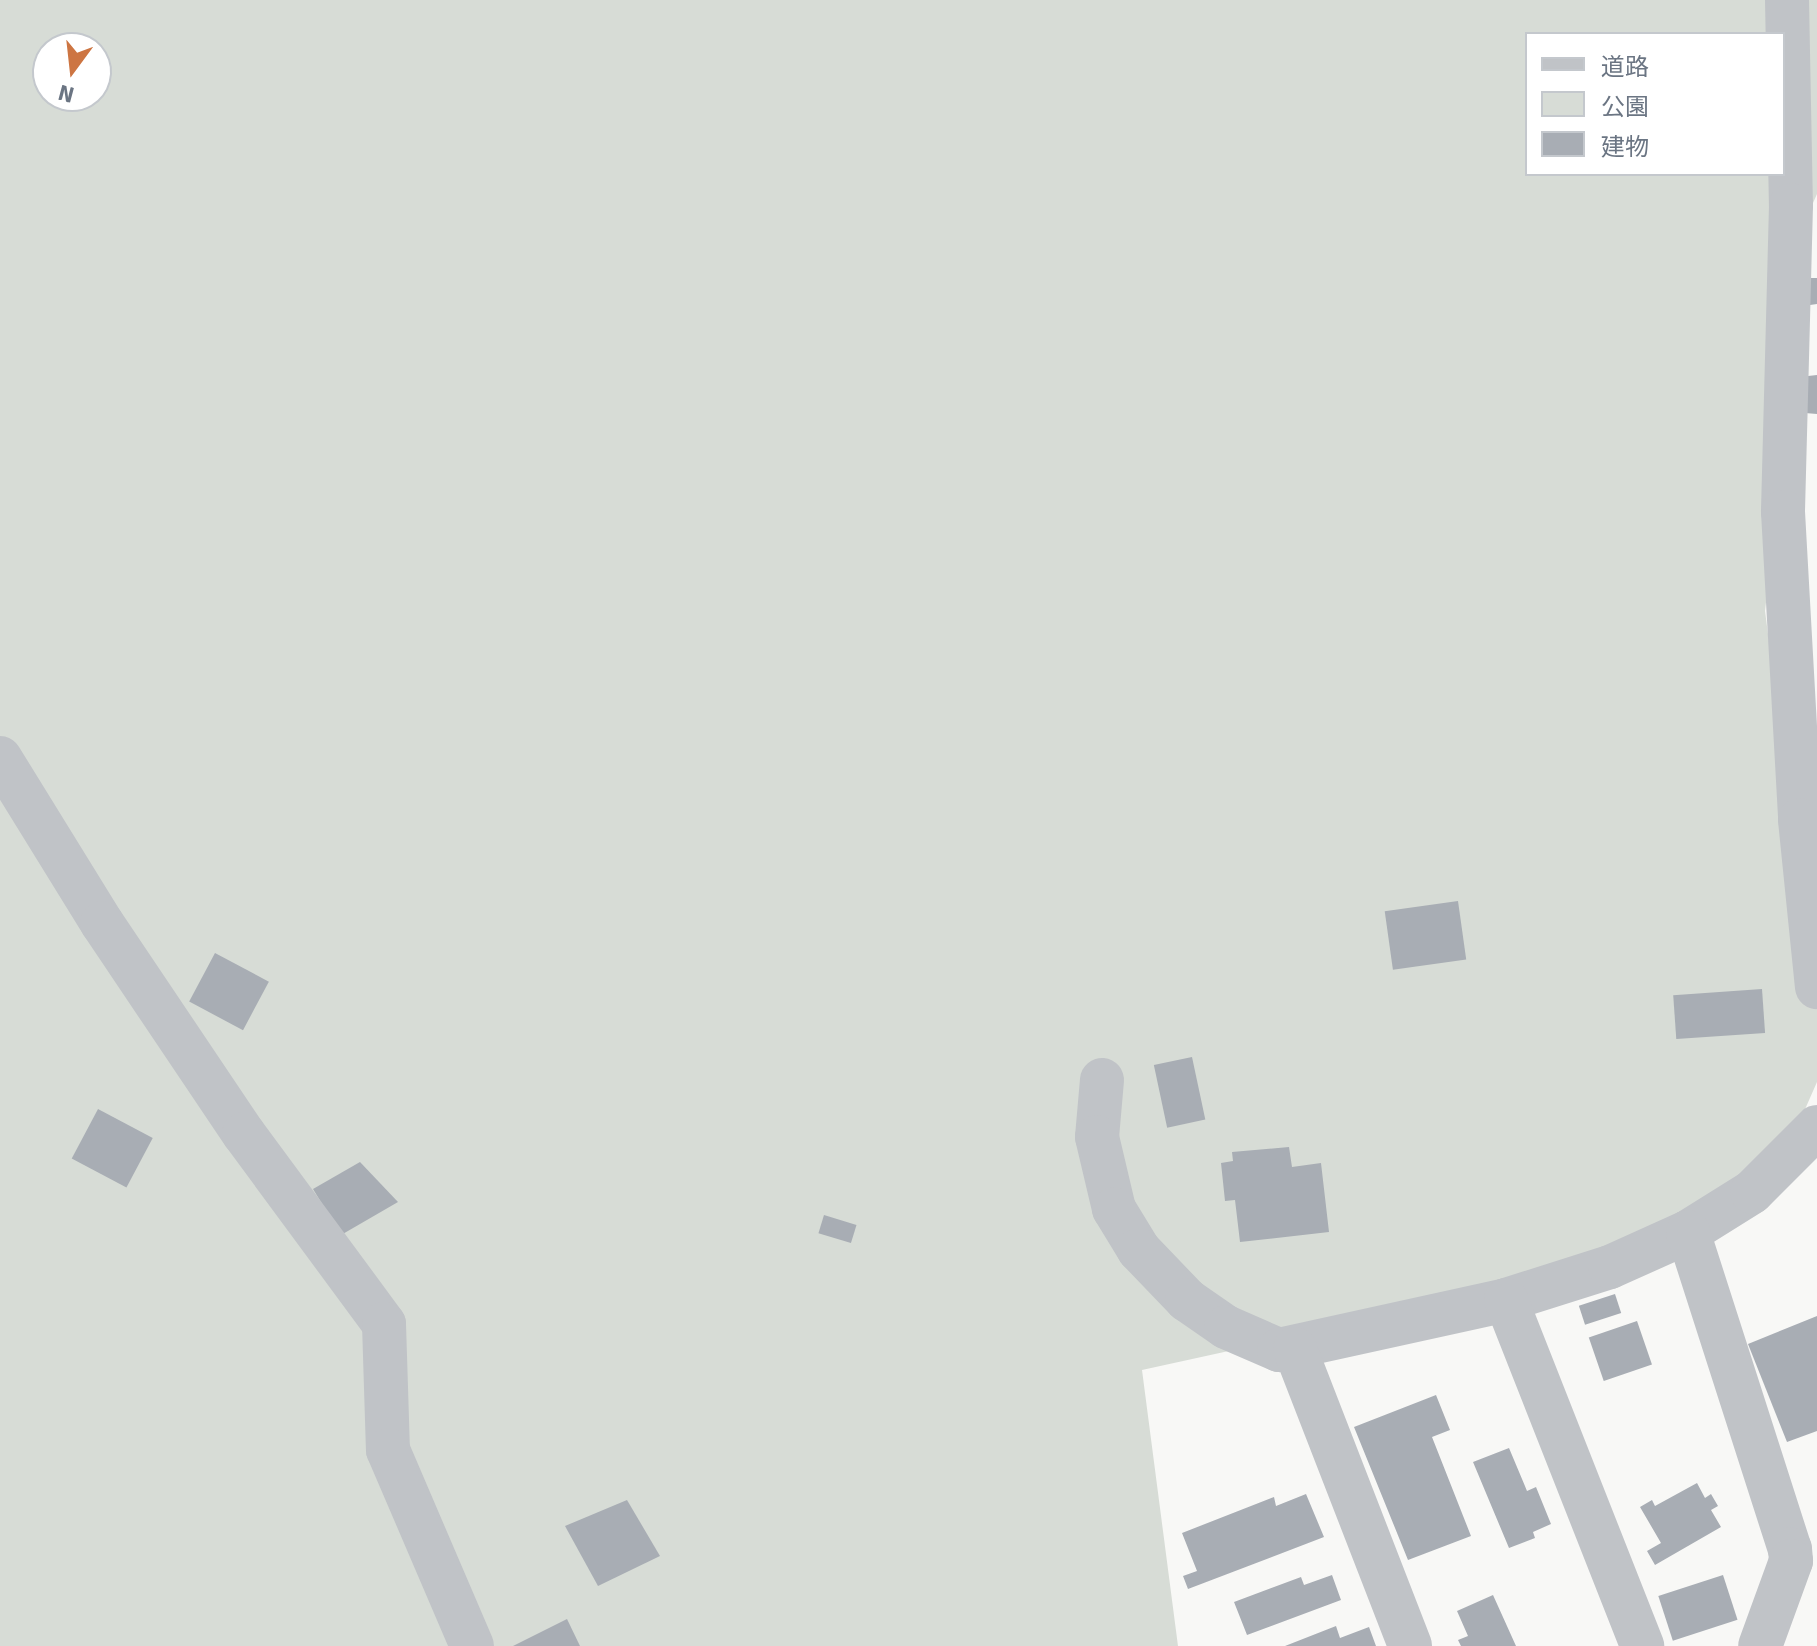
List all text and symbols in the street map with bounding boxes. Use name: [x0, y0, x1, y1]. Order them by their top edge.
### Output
north arrow: [32, 32, 112, 112]
legend: [1525, 32, 1785, 176]
text: 道路: [1601, 52, 1649, 82]
text: N: [55, 79, 77, 109]
text: 公園: [1601, 92, 1649, 122]
text: 建物: [1601, 132, 1649, 162]

